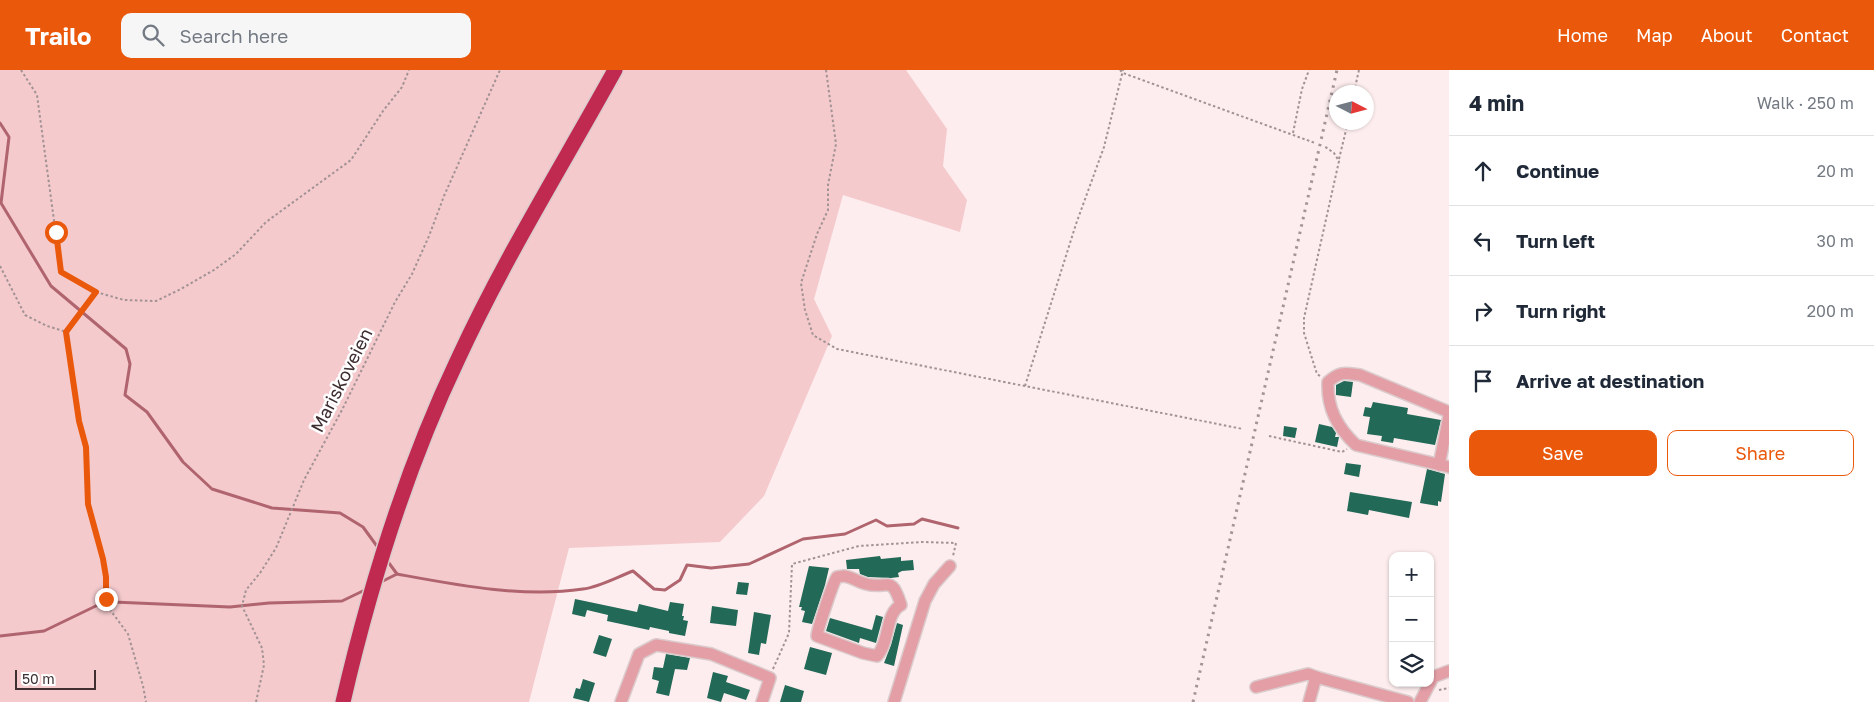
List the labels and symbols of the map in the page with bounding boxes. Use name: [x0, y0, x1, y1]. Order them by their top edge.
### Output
north arrow: [1329, 85, 1374, 130]
route start: [45, 221, 68, 244]
street label: Mariskoveien: [305, 324, 377, 436]
route end: [95, 588, 118, 611]
scale bar: [15, 667, 96, 690]

